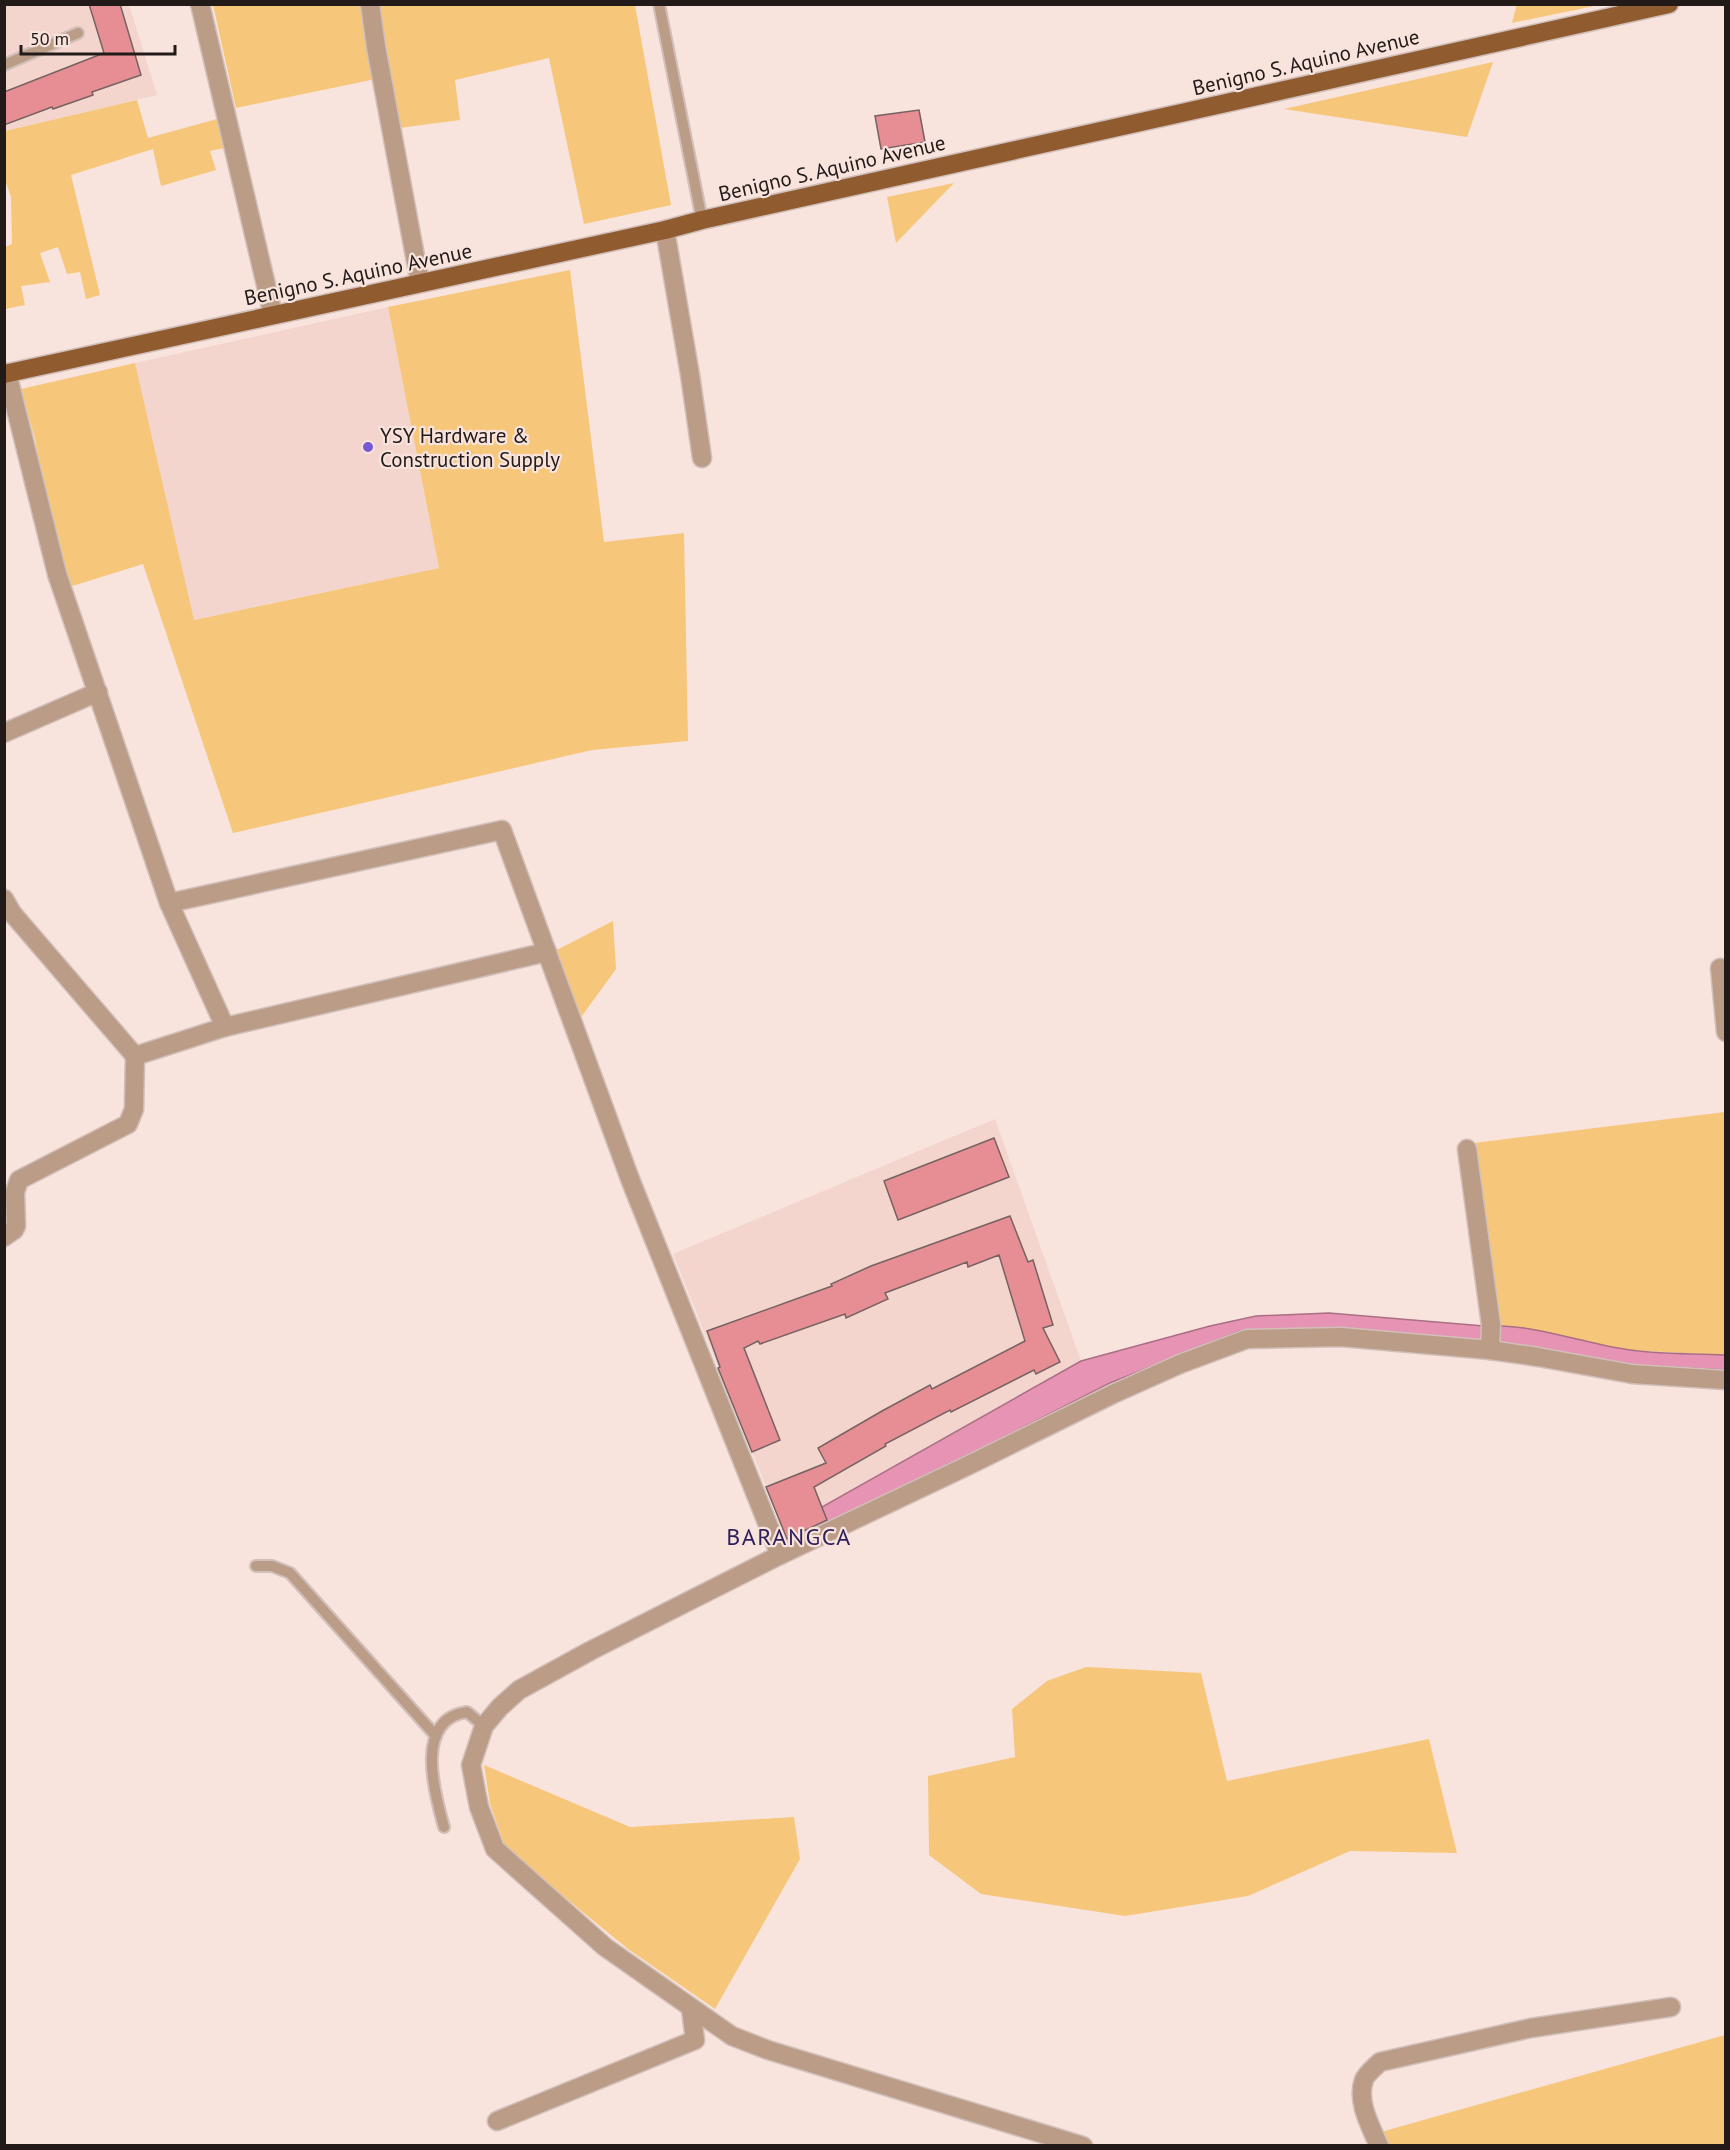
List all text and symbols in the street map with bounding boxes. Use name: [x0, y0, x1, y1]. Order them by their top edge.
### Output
scale bar: [21, 18, 176, 56]
street label: Benigno S. Aquino Avenue: [1190, 23, 1422, 101]
text: 50 m: [30, 27, 69, 50]
street label: Benigno S. Aquino Avenue: [716, 129, 948, 207]
street label: Benigno S. Aquino Avenue: [242, 237, 474, 311]
place label: YSY Hardware & Construction Supply: [380, 422, 560, 473]
marker: YSY Hardware & Construction Supply: [361, 440, 375, 454]
district label: BARANGCA: [726, 1521, 852, 1552]

